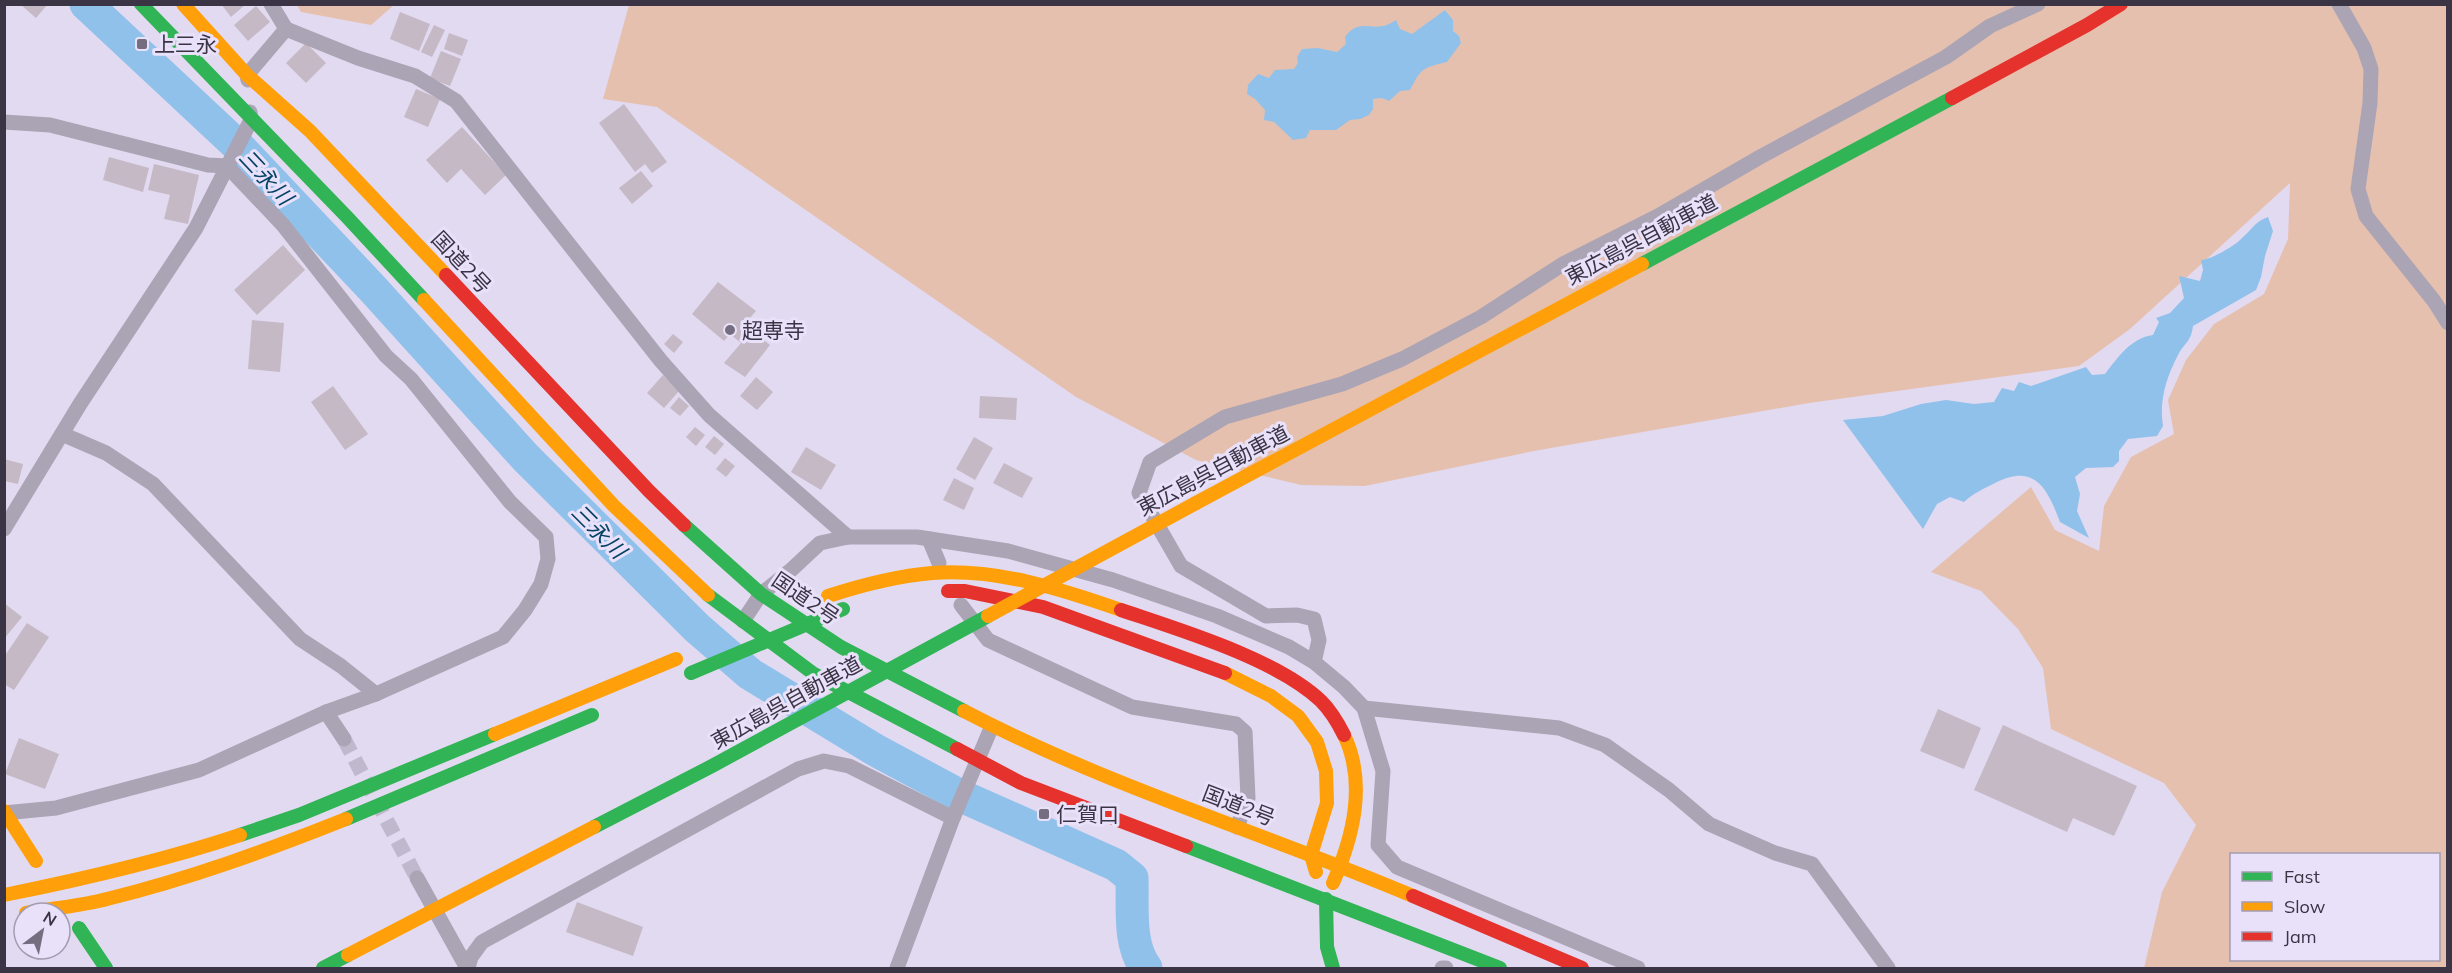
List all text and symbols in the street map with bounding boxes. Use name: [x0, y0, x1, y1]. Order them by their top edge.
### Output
place label: 上三永: [154, 31, 217, 57]
marker: 上三永: [135, 37, 149, 51]
water label: 三永川: [233, 143, 300, 212]
street label: 東広島呉自動車道: [1561, 188, 1721, 290]
street label: 国道2号: [427, 225, 497, 299]
place label: 超専寺: [742, 317, 805, 343]
marker: 超専寺: [723, 323, 737, 337]
street label: 東広島呉自動車道: [1133, 419, 1293, 521]
water label: 三永川: [566, 498, 634, 566]
street label: 国道2号: [767, 566, 845, 630]
street label: 東広島呉自動車道: [706, 650, 866, 754]
street label: 国道2号: [1199, 779, 1279, 831]
place label: 仁賀口: [1056, 801, 1119, 827]
marker: 仁賀口: [1037, 807, 1051, 821]
legend: [2230, 853, 2440, 961]
text: Fast: [2284, 865, 2320, 888]
text: Slow: [2284, 895, 2326, 918]
north arrow: [12, 901, 72, 961]
text: N: [40, 907, 60, 930]
text: Jam: [2284, 925, 2317, 948]

